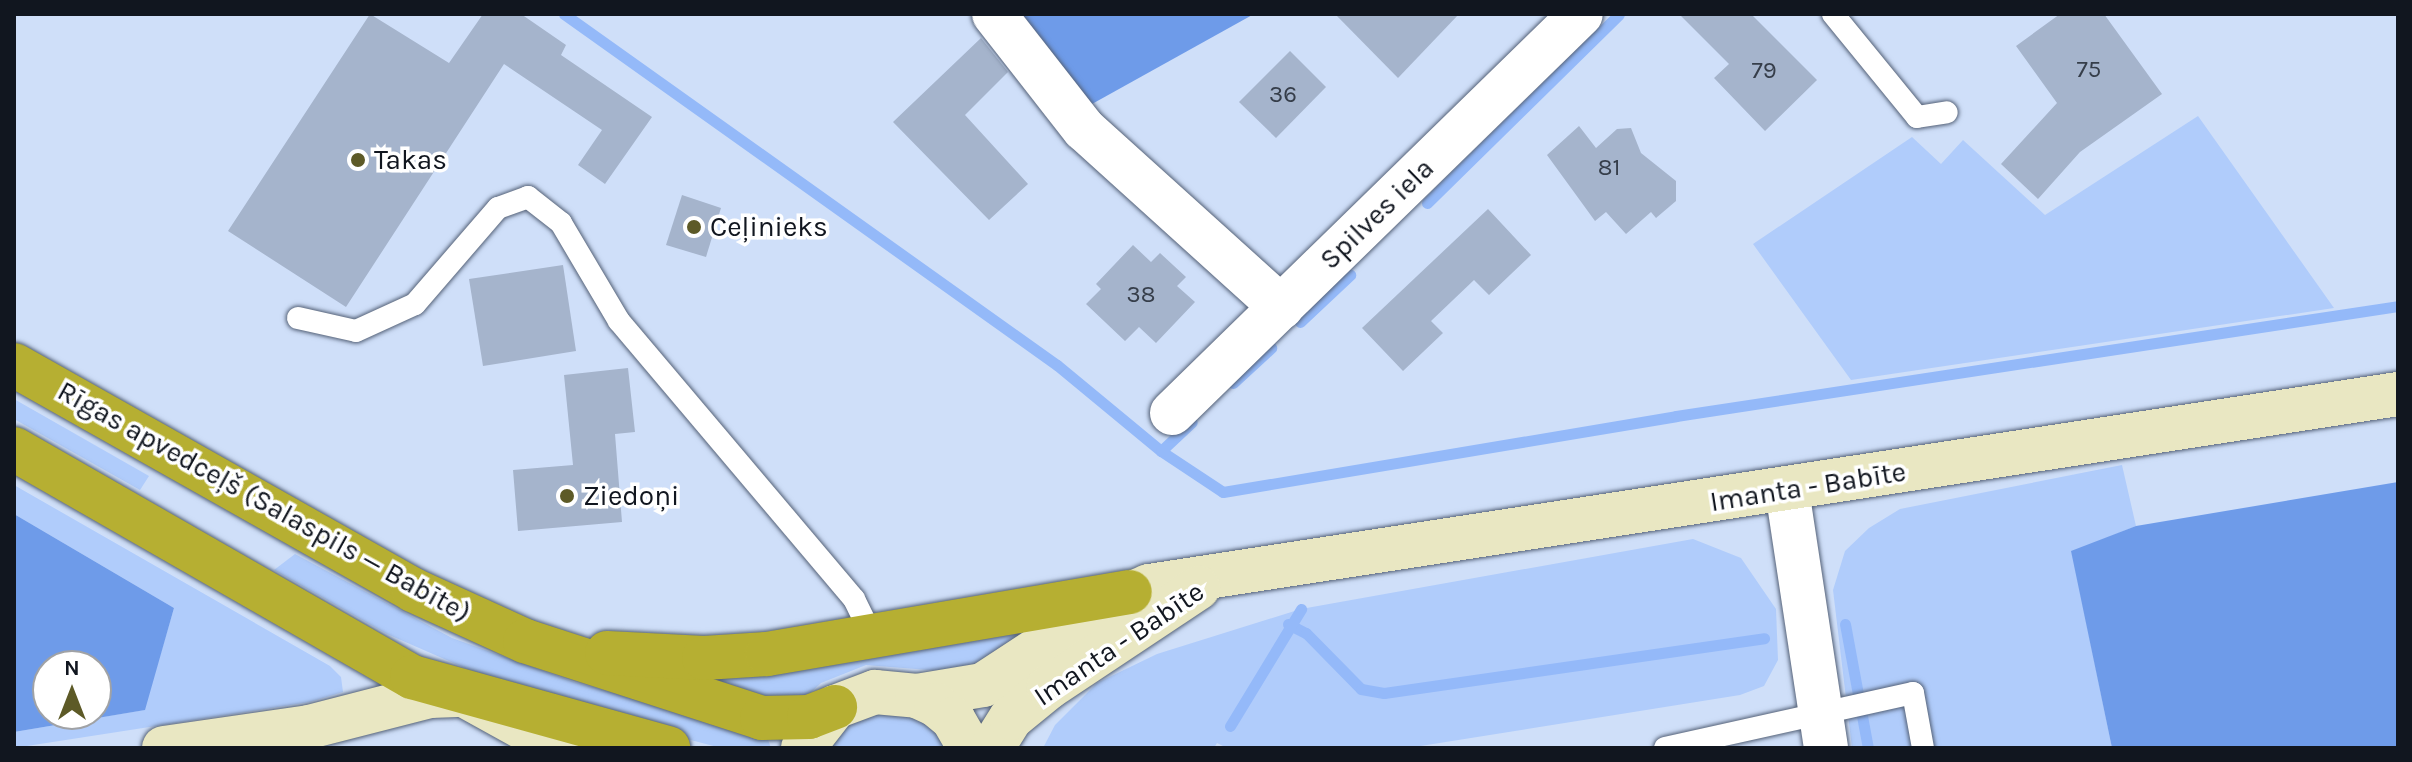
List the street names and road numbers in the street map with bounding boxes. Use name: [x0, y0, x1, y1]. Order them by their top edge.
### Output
street label: Spilves iela: [1313, 151, 1441, 277]
street label: Rīgas apvedceļš (Salaspils — Babīte): [52, 374, 476, 630]
street label: Imanta - Babīte: [1708, 455, 1908, 519]
street label: Imanta - Babīte: [1028, 575, 1210, 713]

